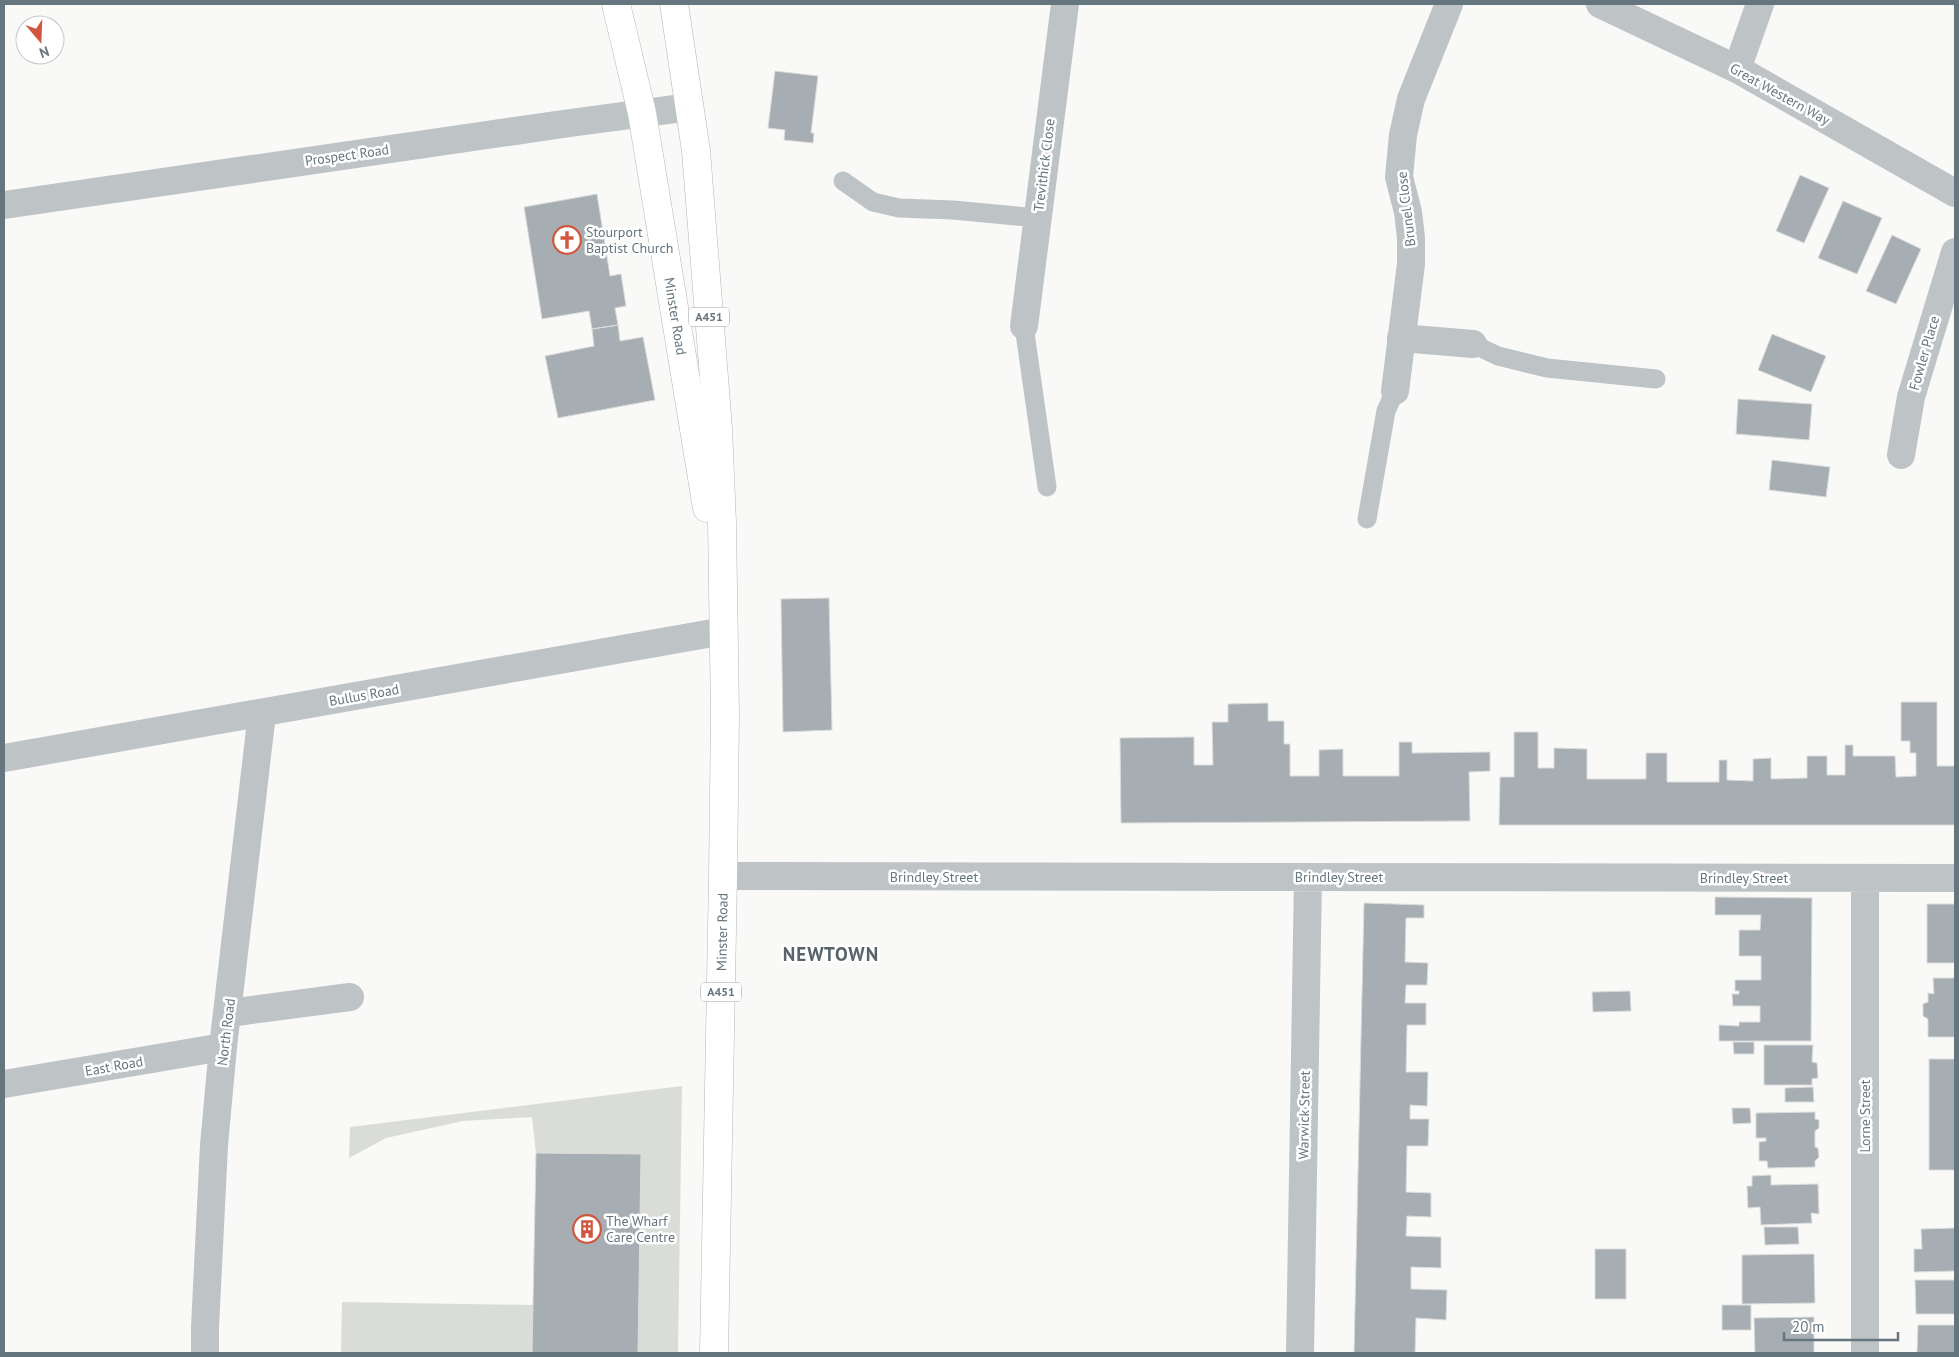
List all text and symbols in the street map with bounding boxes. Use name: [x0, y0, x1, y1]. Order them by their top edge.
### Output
north arrow: [15, 15, 65, 65]
text: N: [37, 42, 52, 62]
street label: Great Western Way: [1727, 59, 1834, 129]
street label: Trevithick Close: [1029, 118, 1059, 212]
street label: Prospect Road: [304, 140, 390, 170]
street label: Brunel Close: [1392, 170, 1420, 248]
place label: Stourport Baptist Church: [586, 223, 674, 257]
church icon: Stourport Baptist Church: [552, 225, 582, 255]
street label: Minster Road: [660, 276, 691, 356]
road number: A451: [689, 308, 729, 326]
street label: Fowler Place: [1905, 314, 1943, 392]
street label: Bullus Road: [328, 680, 400, 710]
street label: Brindley Street: [890, 868, 978, 886]
street label: Brindley Street: [1295, 868, 1383, 886]
street label: Brindley Street: [1700, 869, 1788, 887]
street label: Minster Road: [712, 893, 732, 971]
district label: NEWTOWN: [783, 942, 879, 966]
road number: A451: [701, 982, 741, 1002]
street label: North Road: [213, 997, 239, 1067]
street label: East Road: [84, 1052, 144, 1080]
street label: Warwick Street: [1294, 1070, 1314, 1160]
street label: Lorne Street: [1856, 1079, 1874, 1152]
place label: The Wharf Care Centre: [606, 1212, 675, 1246]
building icon: The Wharf Care Centre: [572, 1214, 602, 1244]
scale bar: [1784, 1310, 1898, 1342]
text: 20 m: [1792, 1317, 1825, 1336]

